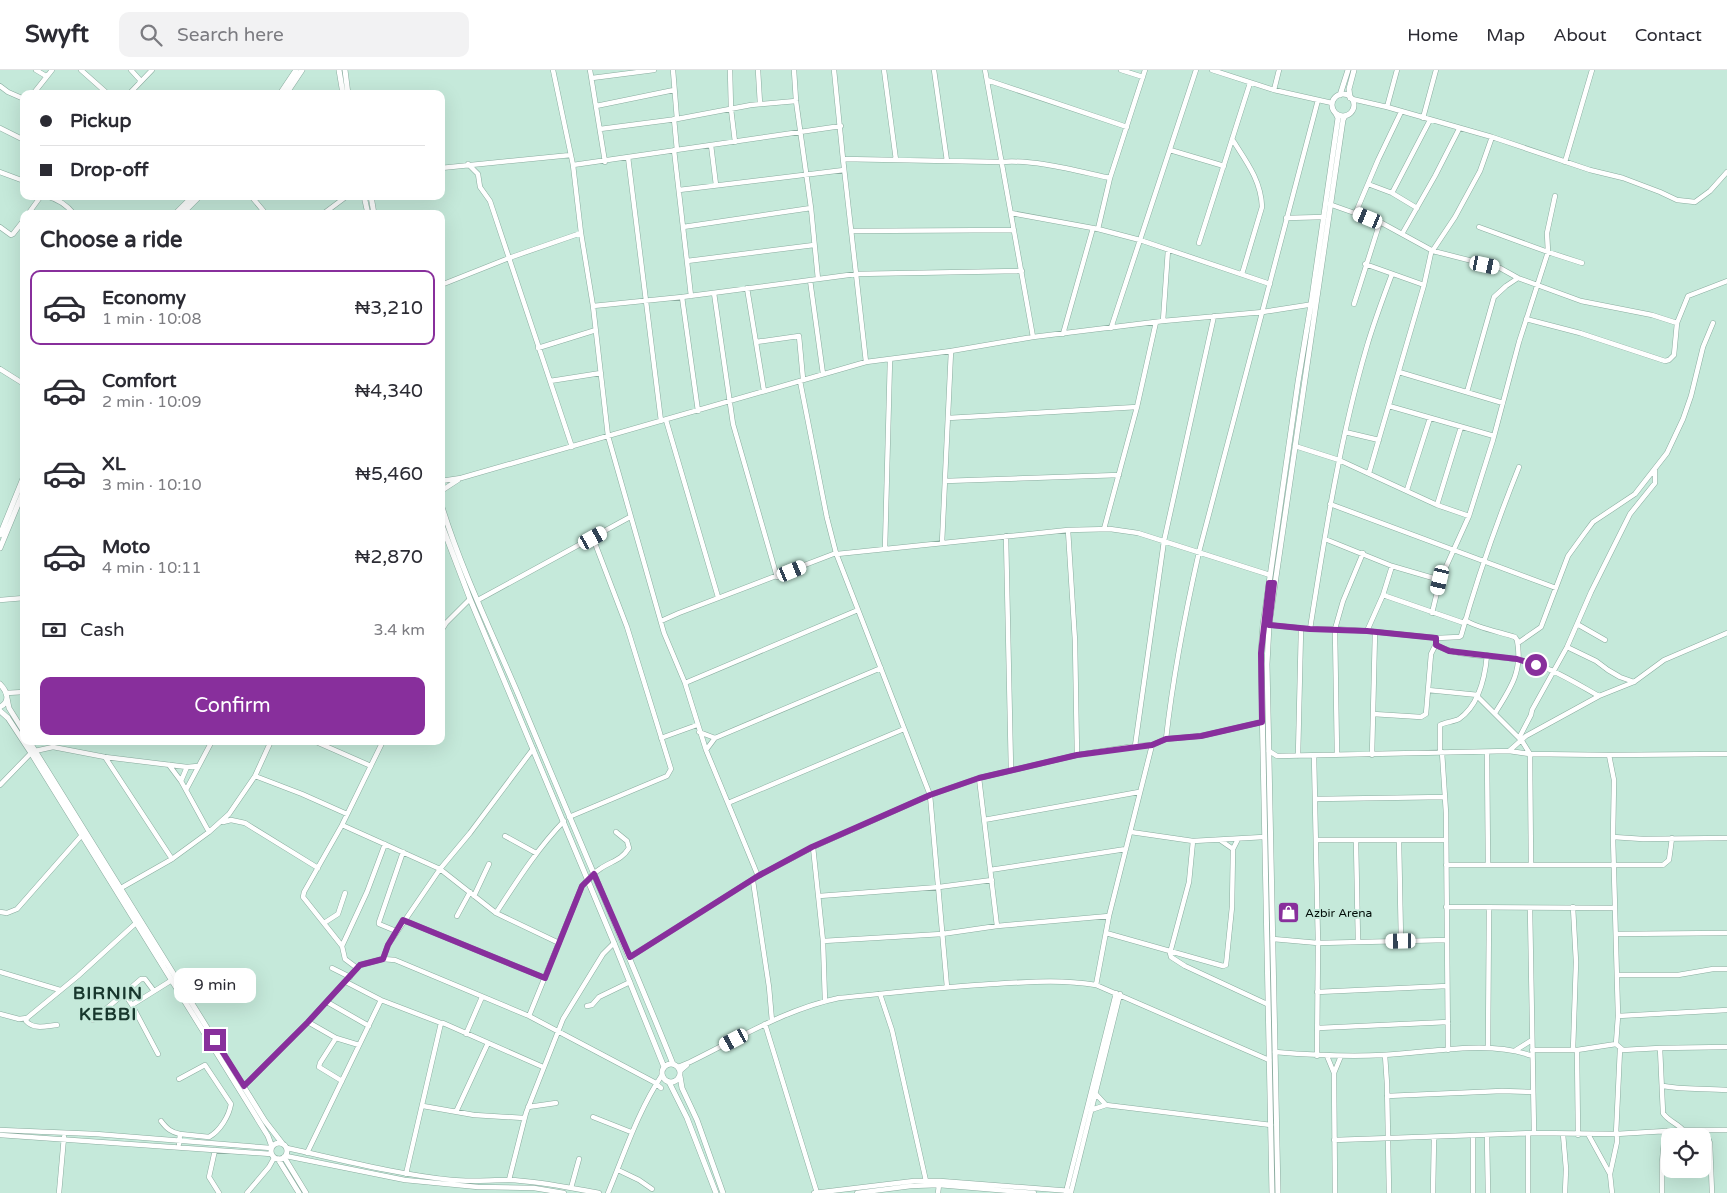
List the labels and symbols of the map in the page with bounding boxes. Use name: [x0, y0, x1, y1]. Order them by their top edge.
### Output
car: [1351, 205, 1384, 231]
car: [1468, 255, 1501, 275]
car: [576, 524, 609, 552]
car: [775, 558, 808, 584]
car: [1429, 564, 1450, 596]
route start: [1525, 654, 1547, 676]
shop icon: Azbir Arena: [1277, 901, 1301, 925]
place label: Azbir Arena: [1305, 906, 1372, 920]
car: [1385, 933, 1416, 949]
callout: 9 min: [174, 968, 256, 1002]
district label: BIRNIN KEBBI: [73, 982, 143, 1025]
car: [717, 1026, 750, 1054]
route end: [204, 1029, 226, 1051]

